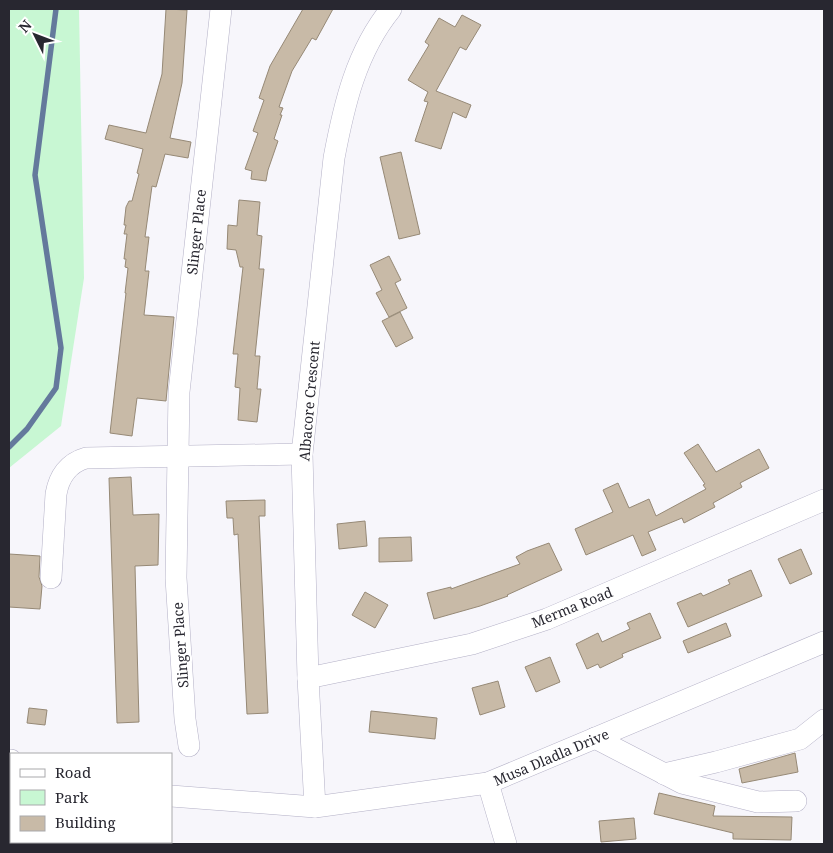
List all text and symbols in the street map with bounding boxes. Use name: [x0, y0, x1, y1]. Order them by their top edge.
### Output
north arrow: [10, 10, 60, 60]
text: N: [14, 16, 36, 36]
street label: Slinger Place: [182, 188, 210, 276]
street label: Albacore Crescent: [294, 340, 324, 462]
street label: Merma Road: [529, 582, 616, 632]
street label: Slinger Place: [168, 602, 192, 688]
street label: Musa Dladla Drive: [490, 724, 612, 790]
legend: [10, 753, 172, 843]
text: Road: [55, 762, 91, 782]
text: Park: [55, 787, 89, 807]
text: Building: [55, 812, 116, 832]

